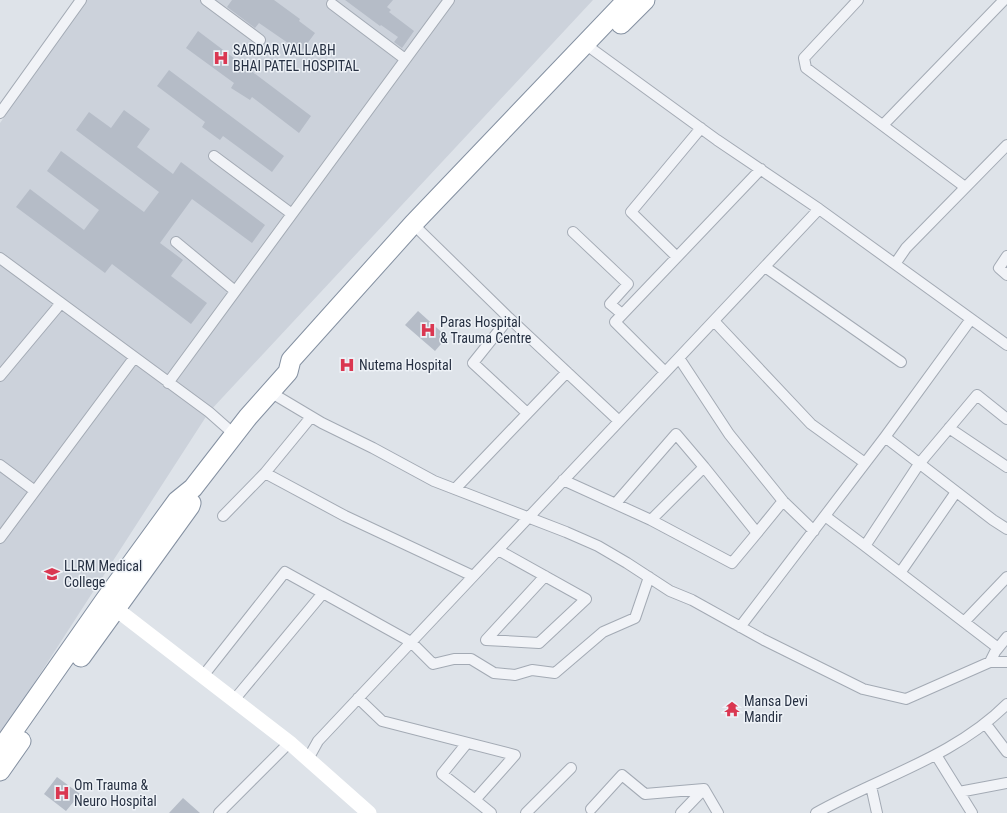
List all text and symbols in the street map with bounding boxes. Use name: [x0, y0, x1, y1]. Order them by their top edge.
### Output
place label: SARDAR VALLABH BHAI PATEL HOSPITAL: [233, 42, 360, 74]
hospital icon: SARDAR VALLABH BHAI PATEL HOSPITAL: [212, 49, 230, 67]
place label: Paras Hospital & Trauma Centre: [440, 314, 532, 346]
hospital icon: Paras Hospital & Trauma Centre: [419, 321, 437, 339]
hospital icon: Nutema Hospital: [338, 356, 356, 374]
place label: Nutema Hospital: [359, 357, 452, 373]
place label: LLRM Medical College: [64, 558, 142, 590]
school or university icon: LLRM Medical College: [43, 565, 61, 583]
place label: Mansa Devi Mandir: [744, 693, 808, 725]
temple icon: Mansa Devi Mandir: [723, 700, 741, 718]
place label: Om Trauma & Neuro Hospital: [74, 777, 157, 809]
hospital icon: Om Trauma & Neuro Hospital: [53, 784, 71, 802]

